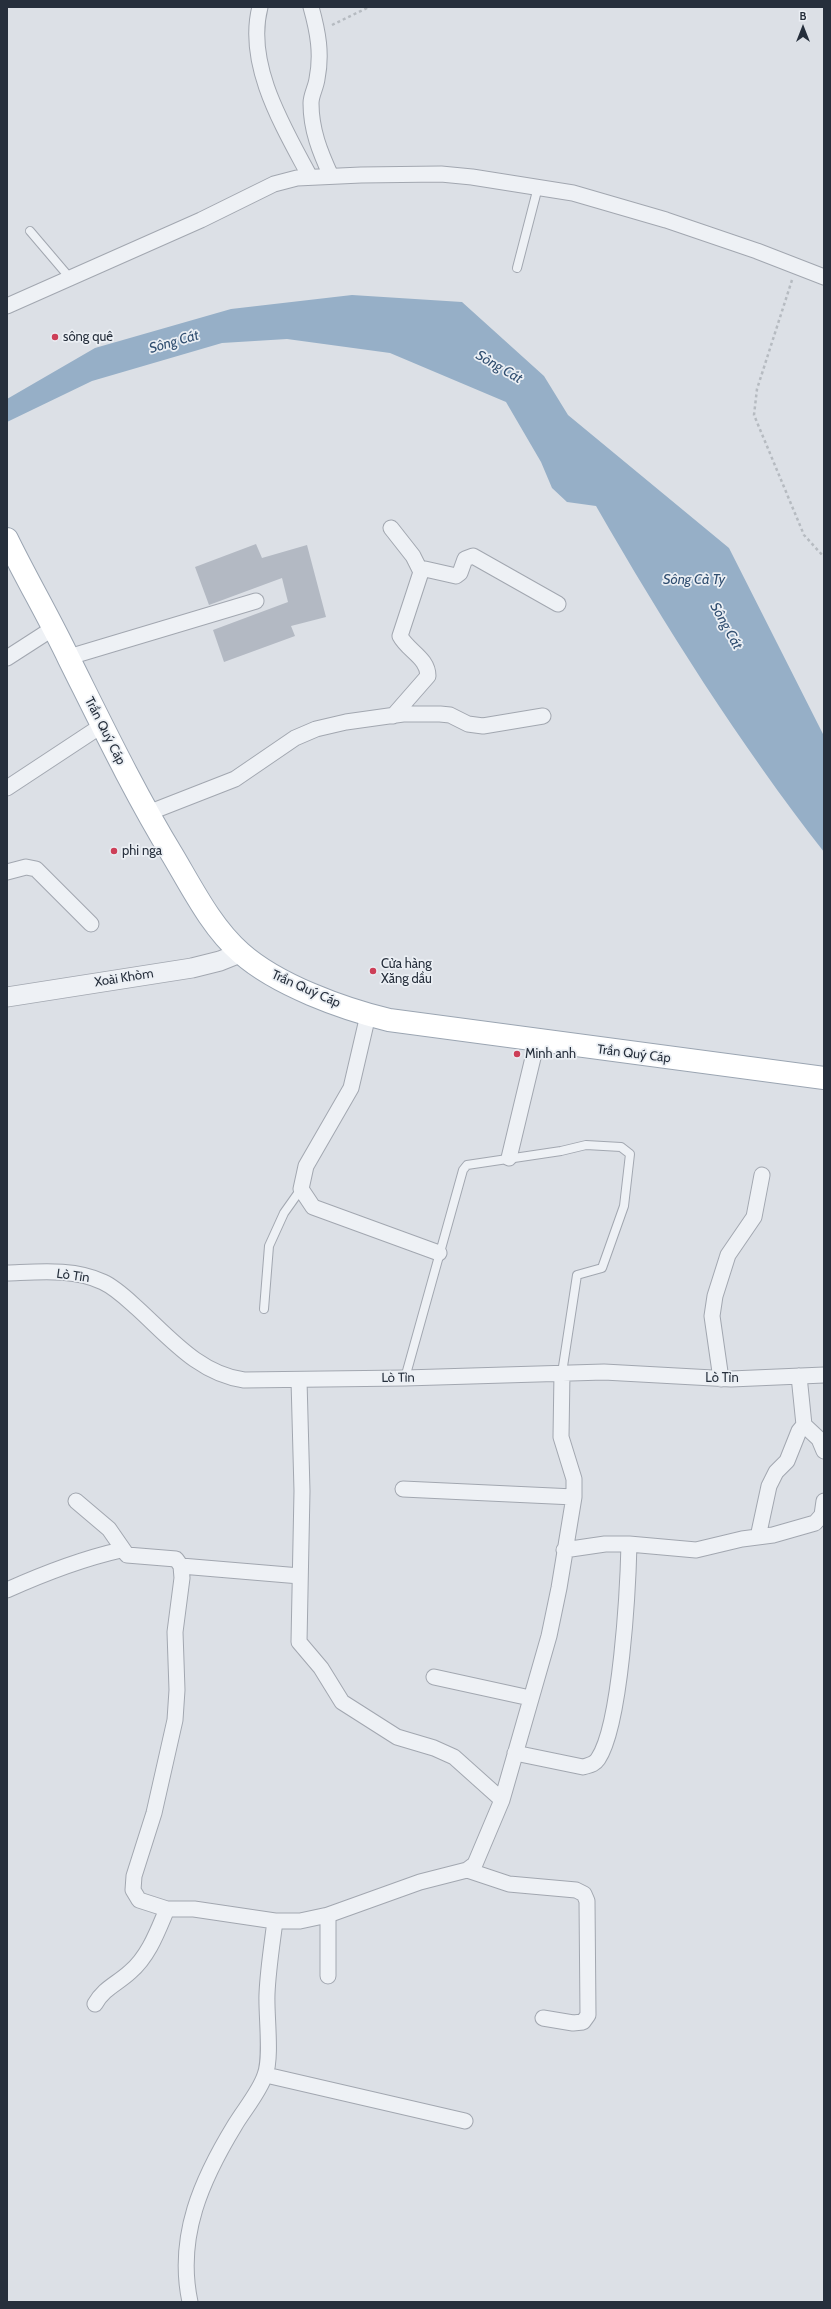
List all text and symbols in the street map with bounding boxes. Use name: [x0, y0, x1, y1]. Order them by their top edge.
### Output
north arrow: [783, 8, 823, 48]
text: B: [800, 9, 806, 23]
water label: Sông Cát: [147, 327, 201, 357]
place label: sông quê: [63, 329, 113, 345]
marker: sông quê: [50, 332, 60, 342]
water label: Sông Cát: [473, 347, 525, 387]
water label: Sông Cà Ty: [663, 572, 725, 588]
water label: Sông Cát: [706, 600, 746, 652]
street label: Trần Quý Cáp: [81, 695, 129, 767]
place label: phi nga: [122, 843, 162, 859]
marker: phi nga: [109, 846, 119, 856]
place label: Cửa hàng Xăng dầu: [381, 956, 432, 987]
street label: Xoài Khòm: [93, 966, 155, 990]
marker: Cửa hàng Xăng dầu: [368, 966, 378, 976]
street label: Trần Quý Cáp: [269, 967, 343, 1011]
street label: Trần Quý Cáp: [596, 1042, 672, 1066]
place label: Minh anh: [525, 1046, 576, 1062]
marker: Minh anh: [512, 1049, 522, 1059]
street label: Lò Tỉn: [55, 1266, 91, 1286]
street label: Lò Tỉn: [381, 1370, 415, 1386]
street label: Lò Tỉn: [705, 1370, 739, 1386]

